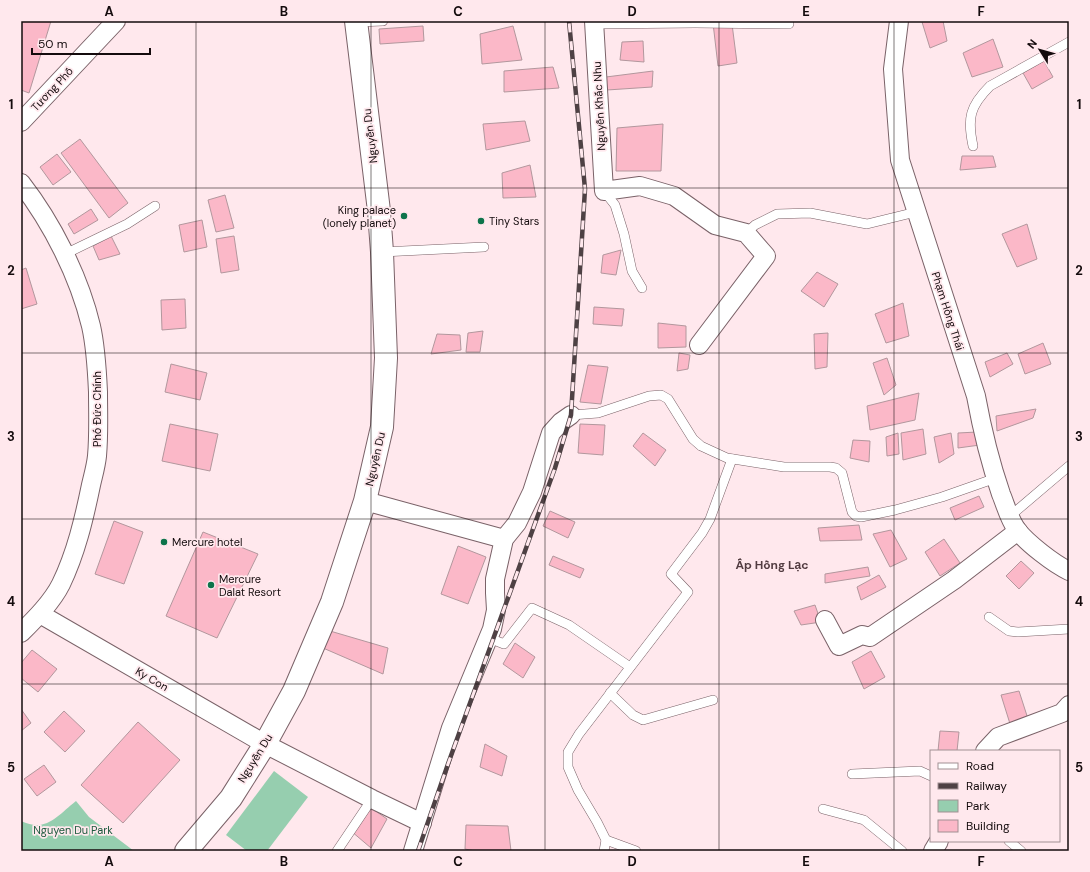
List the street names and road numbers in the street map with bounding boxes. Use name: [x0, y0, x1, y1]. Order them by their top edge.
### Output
street label: Nguyễn Khắc Nhu: [590, 61, 608, 151]
street label: Tương Phố: [28, 64, 76, 114]
street label: Nguyễn Du: [360, 108, 380, 164]
street label: Phạm Hồng Thái: [929, 270, 967, 352]
street label: Phó Đức Chính: [90, 371, 104, 447]
street label: Nguyễn Du: [362, 431, 388, 487]
street label: Ky Con: [133, 664, 171, 694]
street label: Nguyễn Du: [234, 731, 276, 785]

